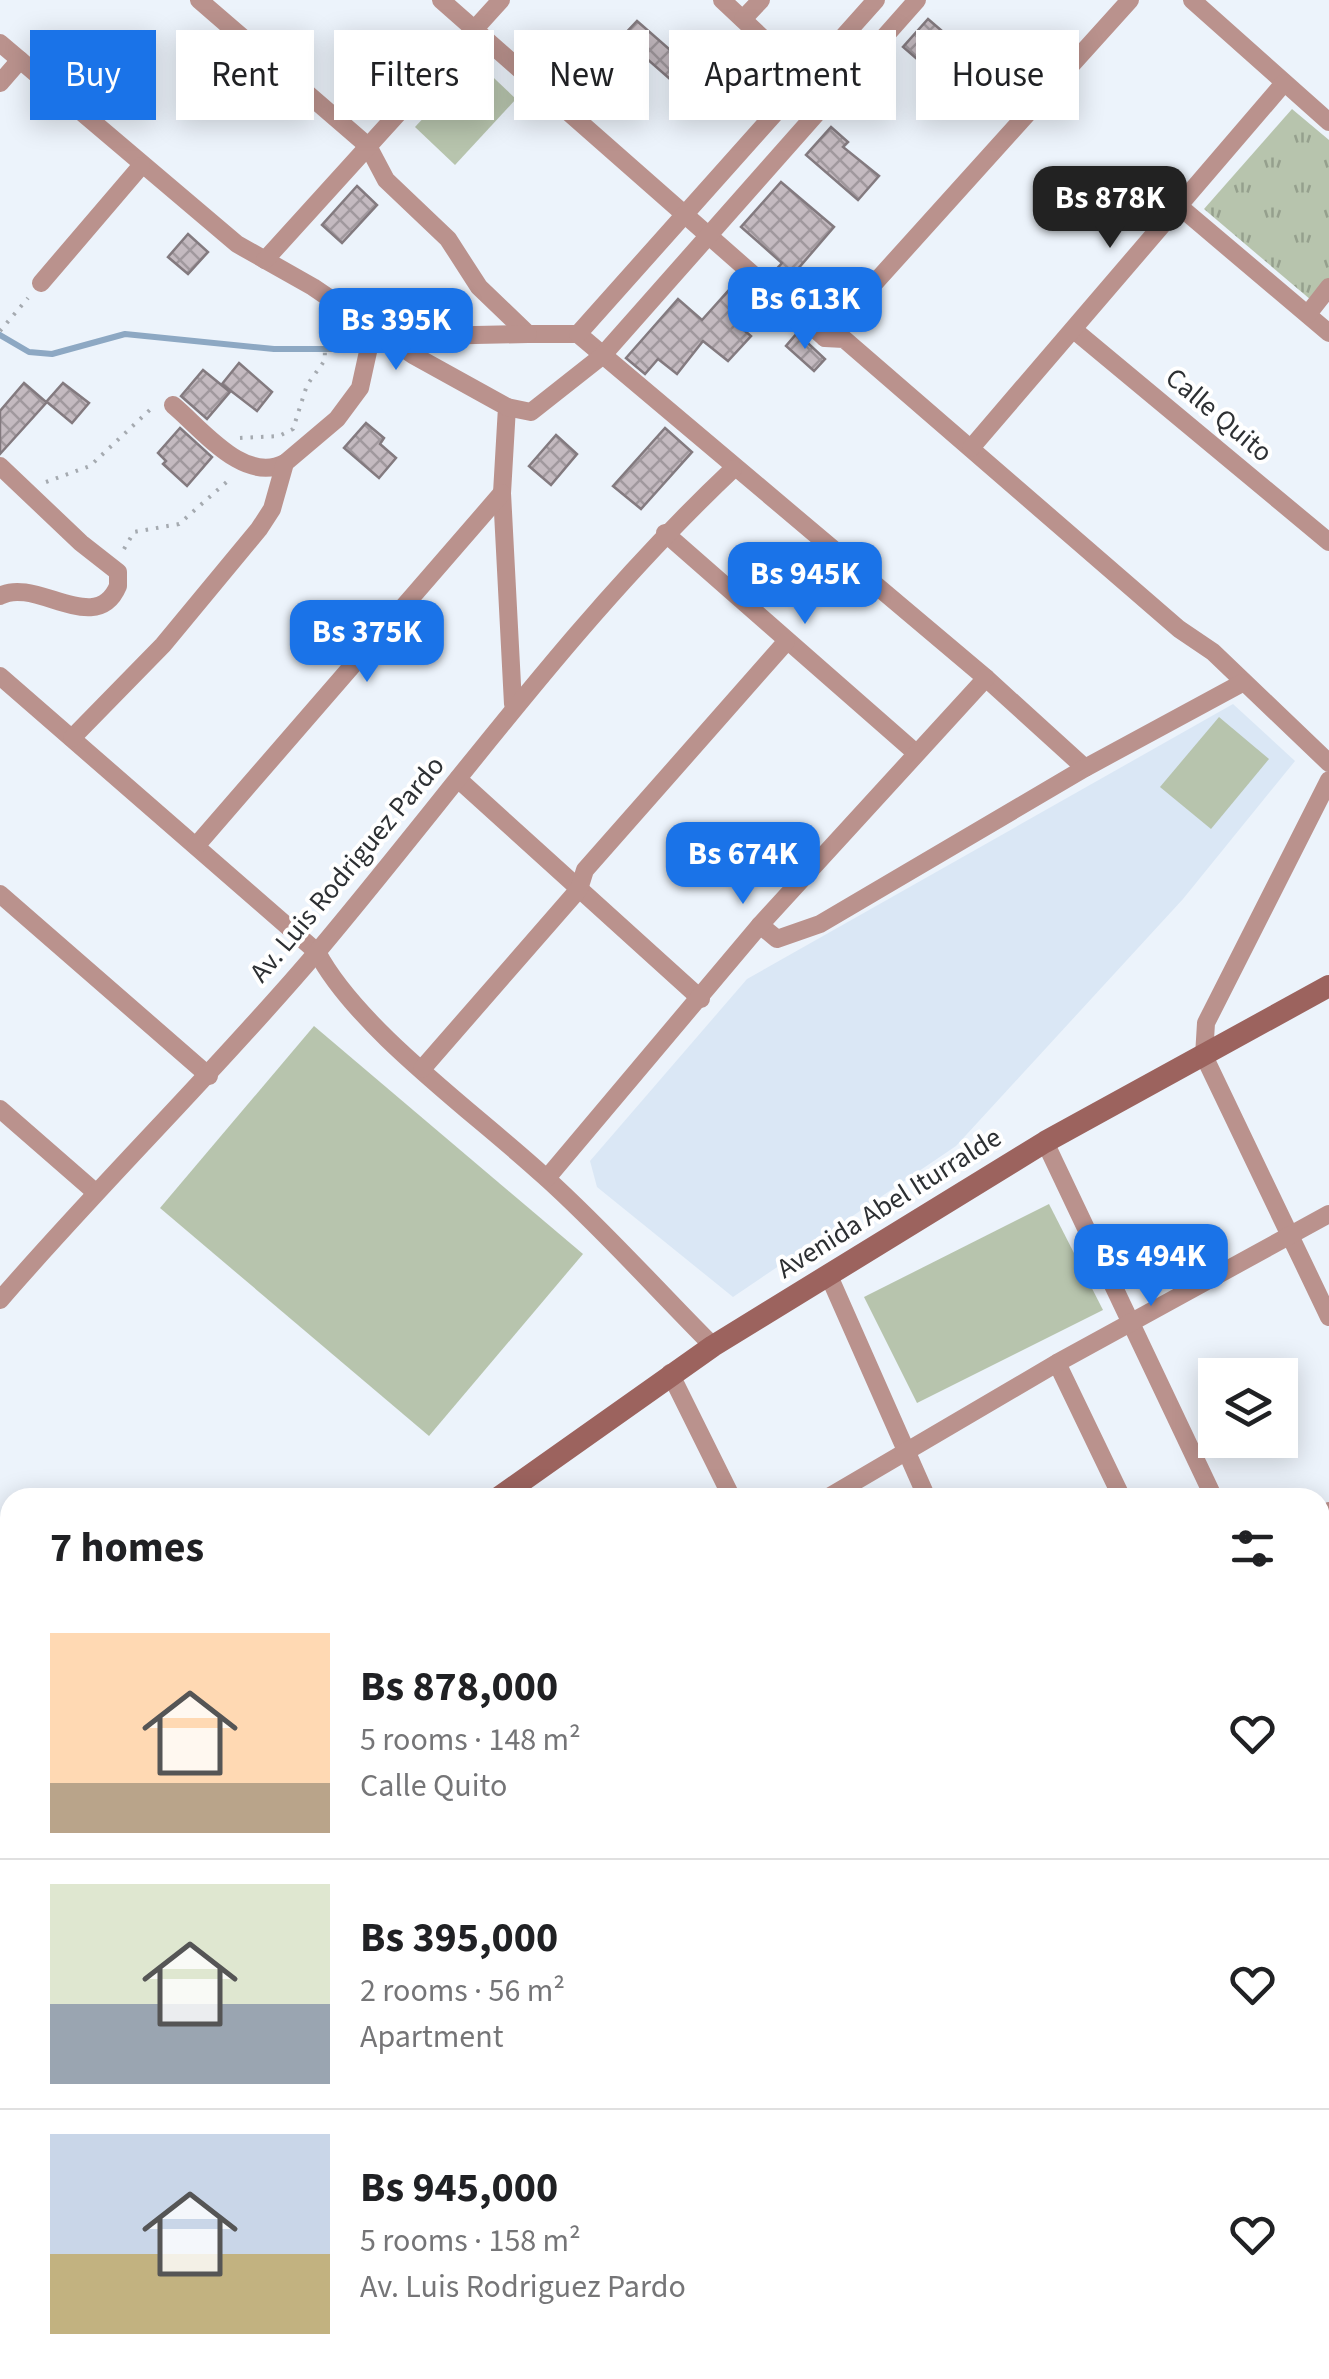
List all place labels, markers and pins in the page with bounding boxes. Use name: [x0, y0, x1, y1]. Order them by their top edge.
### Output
pin: Bs 878K: [1018, 166, 1202, 251]
pin: Bs 613K: [713, 267, 897, 352]
pin: Bs 395K: [304, 288, 488, 373]
pin: Bs 945K: [713, 542, 897, 627]
pin: Bs 375K: [275, 600, 459, 685]
pin: Bs 674K: [651, 822, 835, 907]
pin: Bs 494K: [1059, 1224, 1243, 1309]

